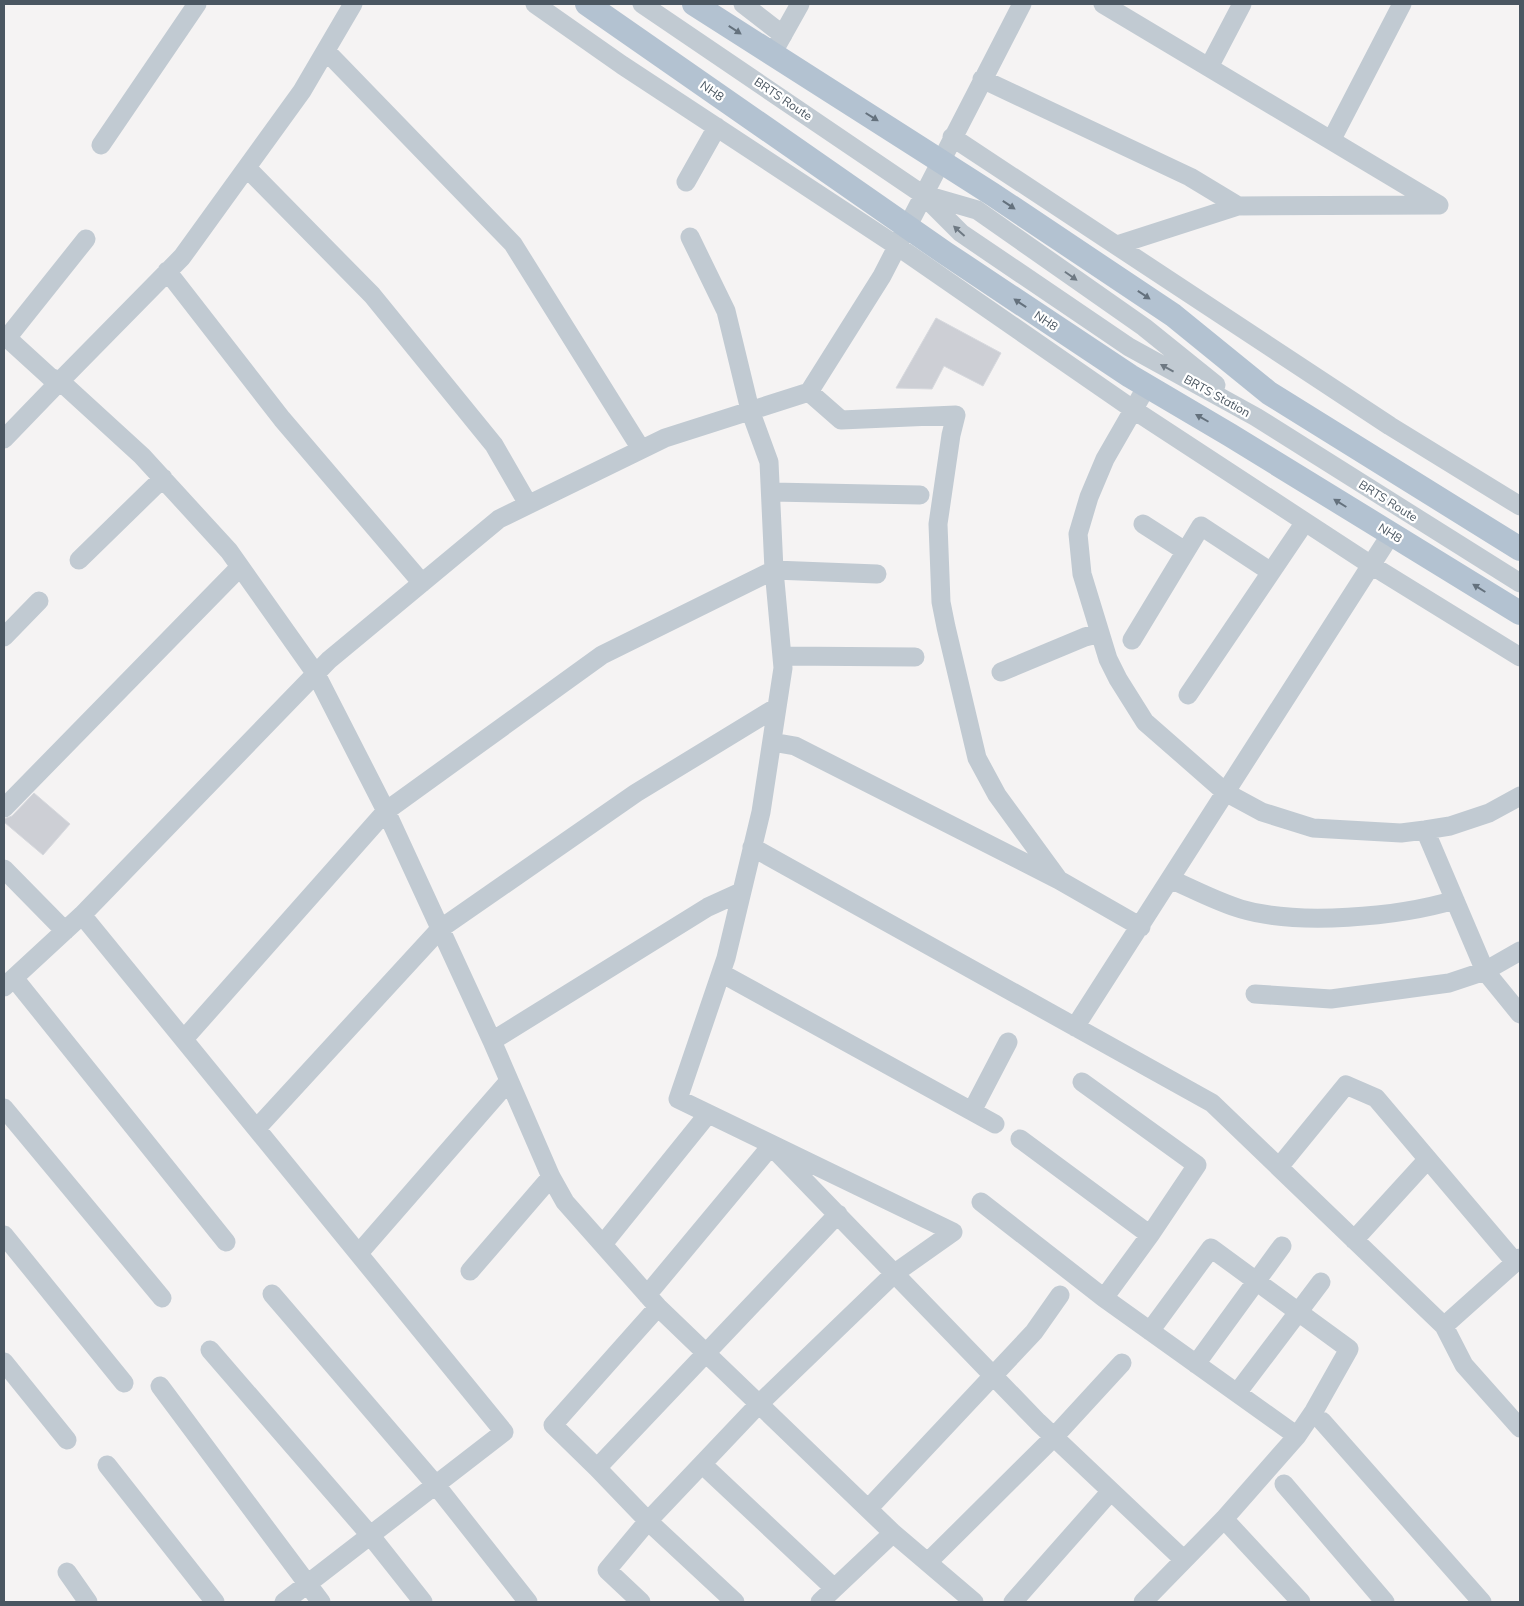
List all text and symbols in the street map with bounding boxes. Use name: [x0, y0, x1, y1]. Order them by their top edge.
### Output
one-way arrow: [728, 25, 741, 35]
street label: BRTS Route: [752, 74, 815, 123]
street label: NH8: [698, 77, 727, 104]
one-way arrow: [865, 112, 878, 122]
one-way arrow: [1002, 200, 1015, 210]
one-way arrow: [952, 225, 965, 236]
one-way arrow: [1064, 271, 1078, 281]
one-way arrow: [1137, 290, 1151, 300]
one-way arrow: [1013, 298, 1027, 308]
street label: NH8: [1032, 307, 1061, 334]
one-way arrow: [1160, 364, 1174, 372]
street label: BRTS Station: [1181, 371, 1253, 420]
one-way arrow: [1195, 414, 1208, 423]
street label: BRTS Route: [1356, 477, 1420, 525]
one-way arrow: [1334, 498, 1347, 507]
street label: NH8: [1376, 519, 1405, 546]
one-way arrow: [1472, 583, 1485, 592]

